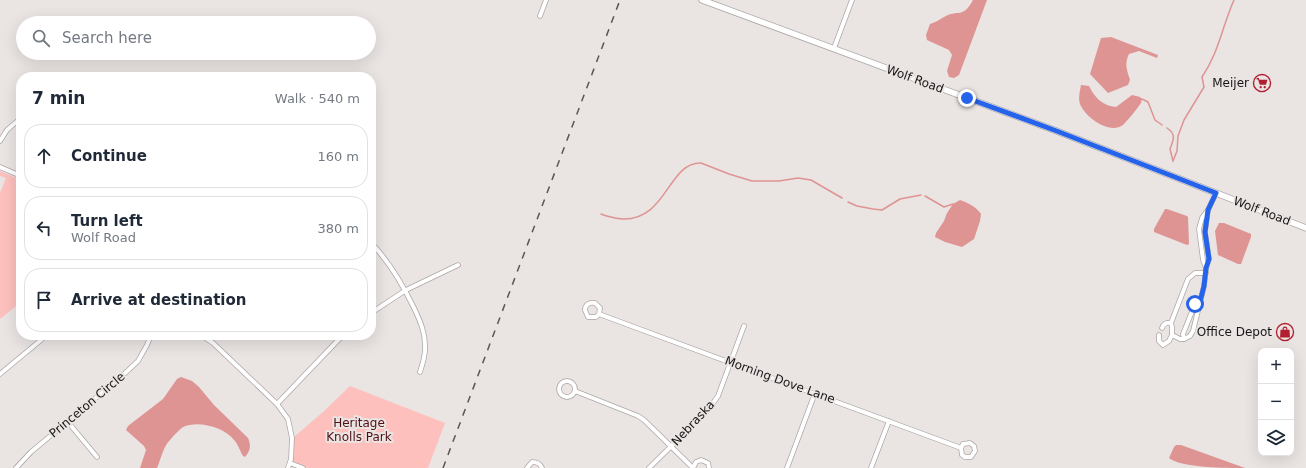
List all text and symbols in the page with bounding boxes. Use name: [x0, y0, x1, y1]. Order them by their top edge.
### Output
search box: [16, 16, 376, 60]
icon: search: [30, 27, 52, 49]
text: Search here: [62, 29, 152, 47]
street label: Wolf Road: [884, 62, 946, 96]
supermarket icon: Meijer: [1252, 73, 1272, 93]
place label: Meijer: [1212, 76, 1249, 90]
text: 7 min: [32, 88, 85, 108]
route end: [958, 89, 976, 107]
text: Walk · 540 m: [275, 91, 360, 106]
icon: ahead: [33, 145, 55, 167]
text: Continue: [71, 147, 147, 165]
text: 160 m: [317, 149, 359, 164]
street label: Wolf Road: [1231, 194, 1293, 228]
text: Turn left: [71, 212, 143, 230]
icon: left: [33, 217, 55, 239]
text: 380 m: [317, 221, 359, 236]
text: Wolf Road: [71, 230, 136, 245]
icon: arrive: [33, 289, 55, 311]
text: Arrive at destination: [71, 291, 246, 309]
route start: [1186, 295, 1204, 313]
shop icon: Office Depot: [1275, 322, 1295, 342]
place label: Office Depot: [1197, 325, 1272, 339]
map controls: [1258, 348, 1294, 456]
button: +: [1258, 348, 1294, 384]
street label: Morning Dove Lane: [723, 354, 837, 406]
street label: Princeton Circle: [46, 369, 128, 441]
button: −: [1258, 384, 1294, 420]
street label: Nebraska: [669, 398, 717, 448]
park label: Heritage Knolls Park: [326, 416, 392, 444]
button: layers: [1258, 420, 1294, 456]

